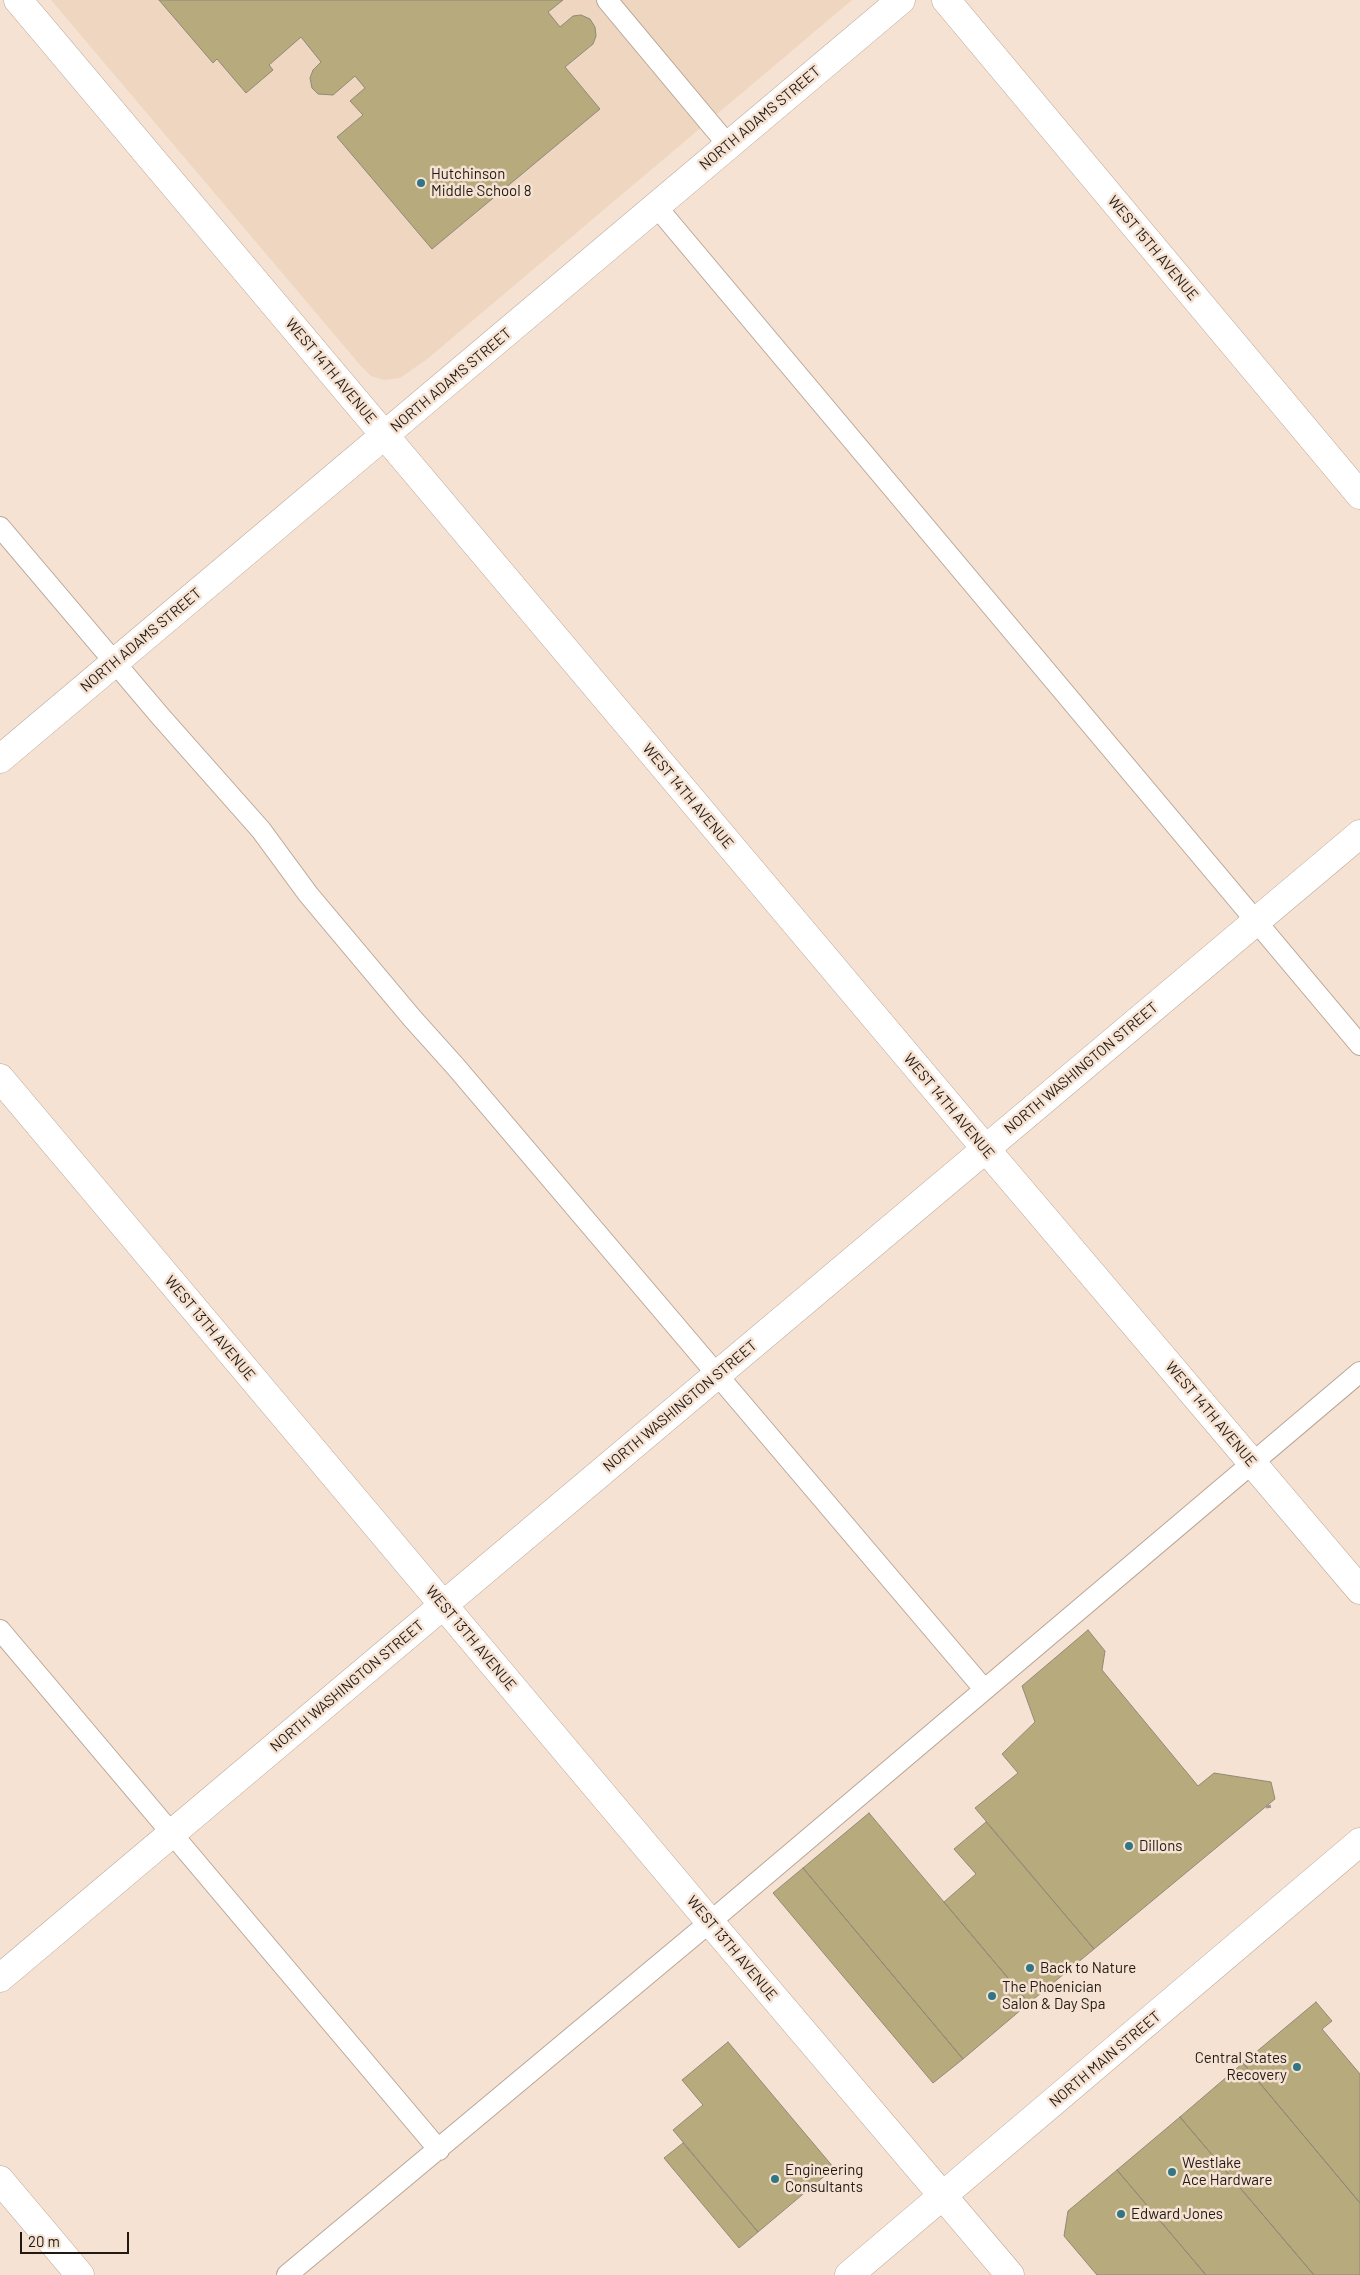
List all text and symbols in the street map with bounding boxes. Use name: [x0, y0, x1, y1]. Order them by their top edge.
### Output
street label: NORTH ADAMS STREET: [696, 62, 824, 174]
place label: Hutchinson Middle School 8: [431, 165, 532, 200]
marker: Hutchinson Middle School 8: [415, 177, 427, 189]
street label: WEST 15TH AVENUE: [1104, 192, 1202, 304]
street label: WEST 14TH AVENUE: [282, 315, 380, 427]
street label: NORTH ADAMS STREET: [387, 324, 515, 436]
street label: NORTH ADAMS STREET: [77, 584, 205, 696]
street label: WEST 14TH AVENUE: [639, 740, 737, 852]
street label: NORTH WASHINGTON STREET: [1000, 998, 1162, 1138]
street label: WEST 14TH AVENUE: [900, 1050, 998, 1162]
street label: WEST 13TH AVENUE: [161, 1272, 259, 1384]
street label: NORTH WASHINGTON STREET: [599, 1336, 761, 1476]
street label: WEST 14TH AVENUE: [1162, 1358, 1260, 1470]
street label: WEST 13TH AVENUE: [422, 1582, 520, 1694]
street label: NORTH WASHINGTON STREET: [266, 1616, 428, 1756]
place label: Dillons: [1139, 1837, 1182, 1855]
marker: Dillons: [1123, 1840, 1135, 1852]
street label: WEST 13TH AVENUE: [683, 1892, 781, 2004]
place label: Back to Nature: [1040, 1959, 1136, 1977]
marker: Back to Nature: [1024, 1962, 1036, 1974]
place label: The Phoenician Salon & Day Spa: [1002, 1978, 1105, 2013]
marker: The Phoenician Salon & Day Spa: [986, 1990, 998, 2002]
street label: NORTH MAIN STREET: [1046, 2007, 1164, 2111]
place label: Central States Recovery: [1195, 2049, 1287, 2084]
marker: Central States Recovery: [1291, 2061, 1303, 2073]
place label: Westlake Ace Hardware: [1182, 2154, 1272, 2189]
place label: Engineering Consultants: [785, 2161, 863, 2196]
marker: Westlake Ace Hardware: [1166, 2166, 1178, 2178]
marker: Engineering Consultants: [769, 2173, 781, 2185]
place label: Edward Jones: [1131, 2205, 1223, 2223]
marker: Edward Jones: [1115, 2208, 1127, 2220]
scale bar: [22, 2222, 131, 2254]
text: 20 m: [28, 2232, 60, 2250]

